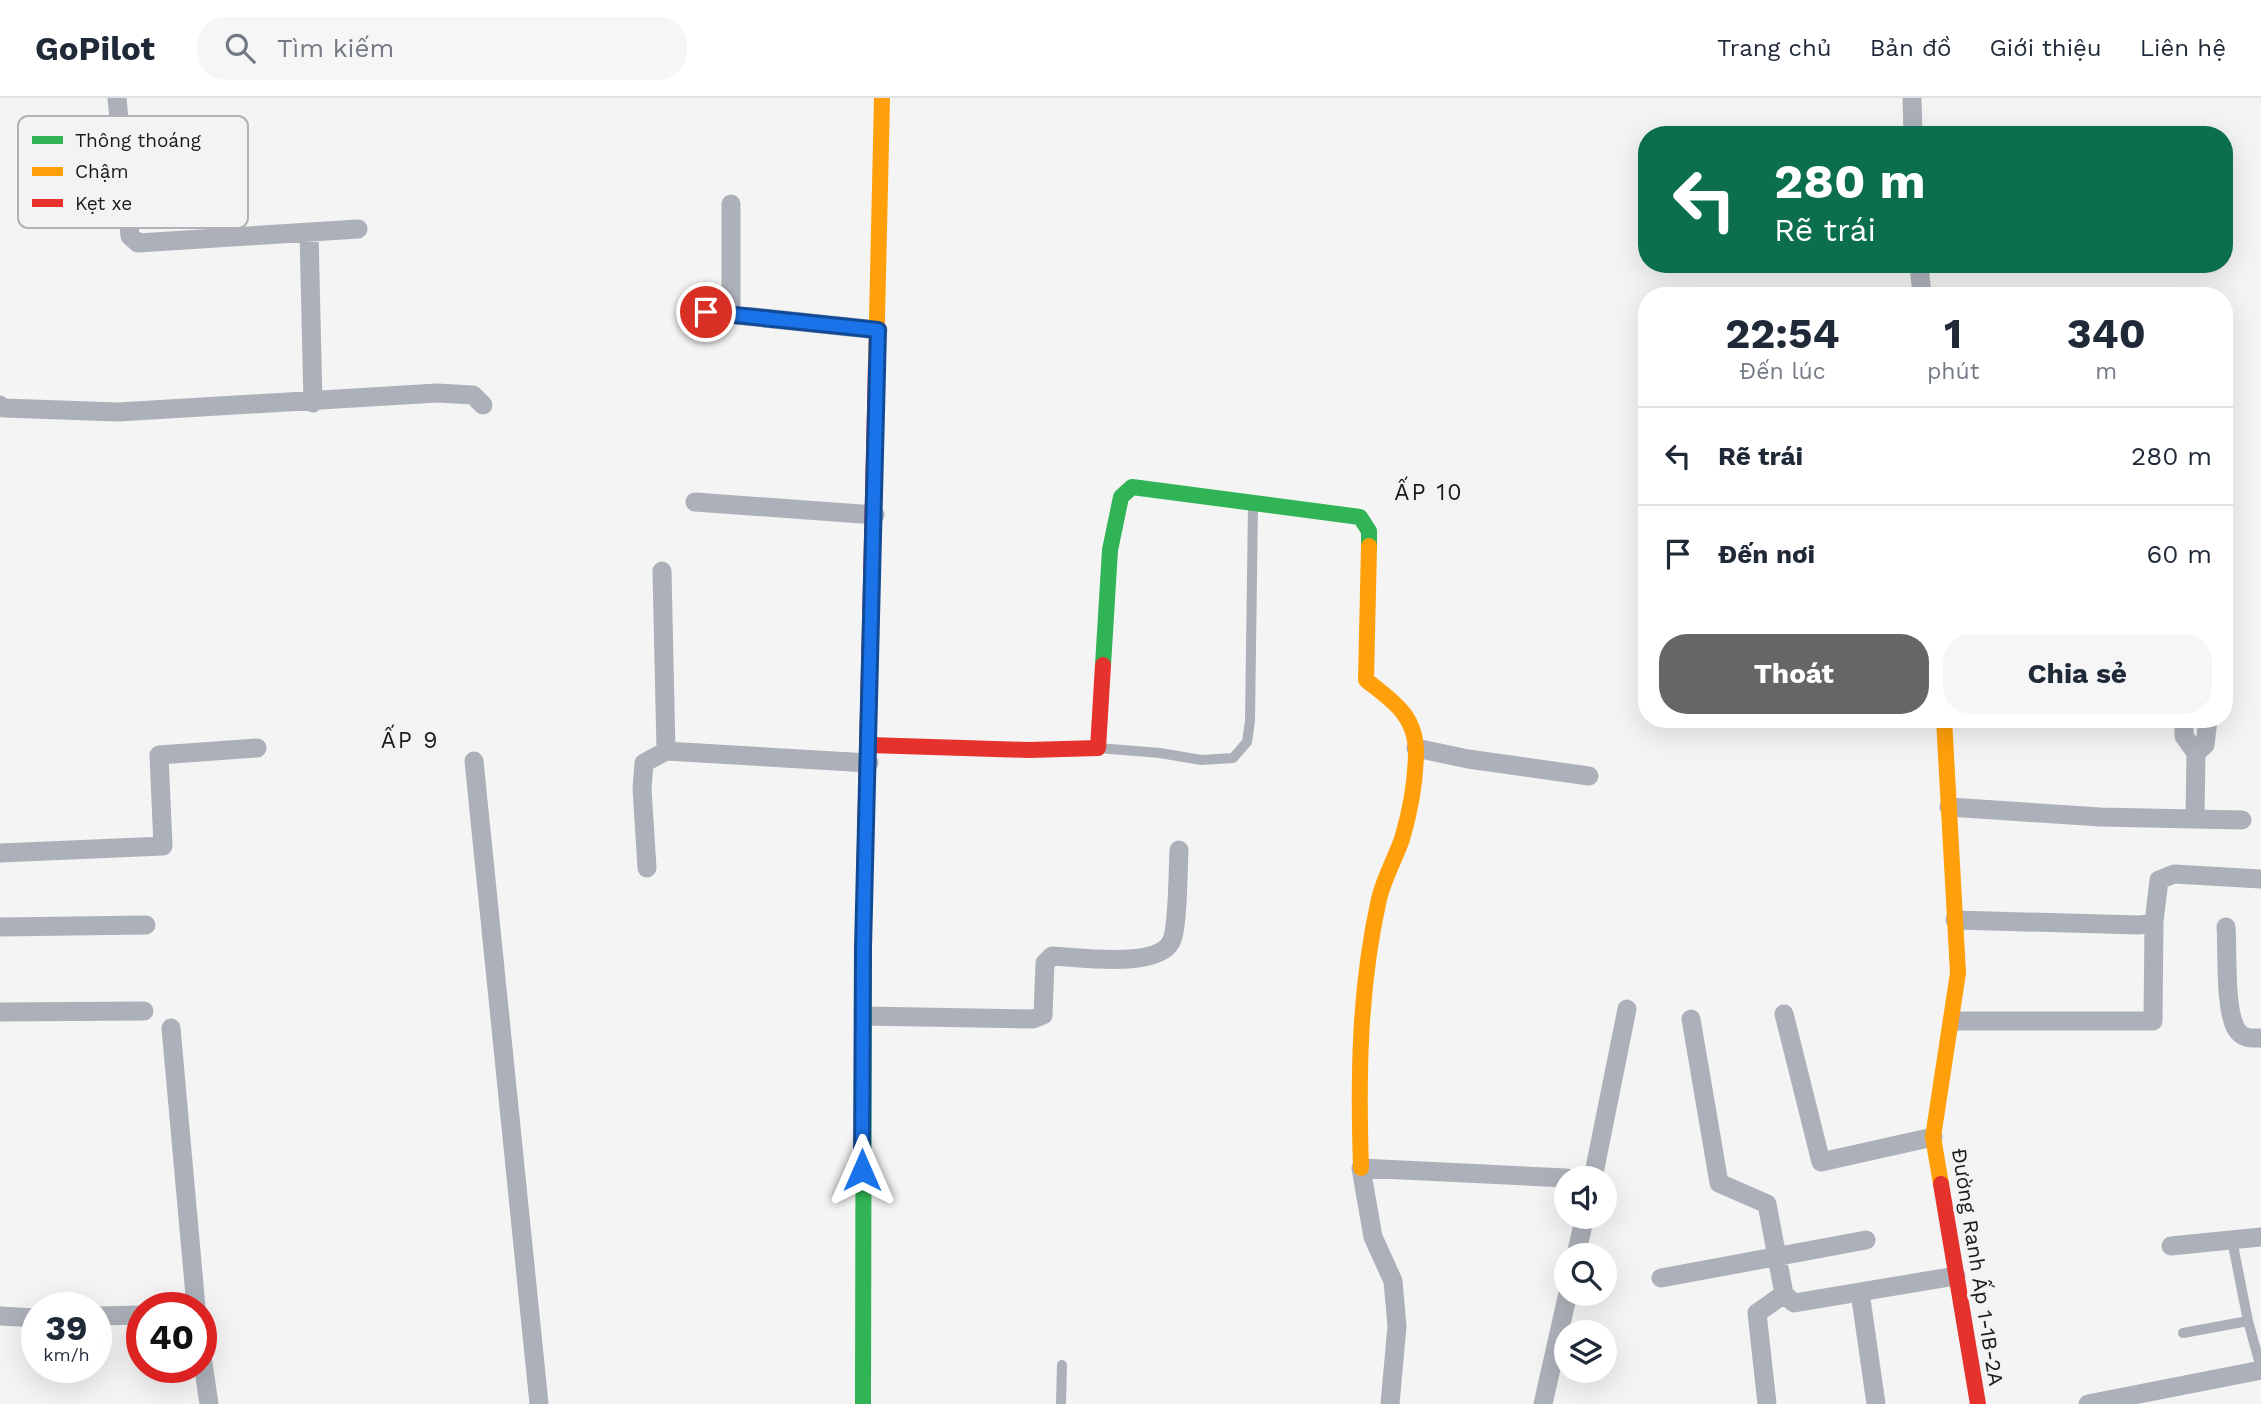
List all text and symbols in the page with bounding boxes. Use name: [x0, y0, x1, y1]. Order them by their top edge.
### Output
search box: [197, 17, 687, 80]
text: GoPilot: [35, 29, 155, 68]
icon: search: [221, 29, 259, 67]
text: Tìm kiếm: [277, 33, 394, 63]
text: Trang chủ: [1717, 34, 1832, 62]
text: Bản đồ: [1870, 34, 1951, 62]
text: Giới thiệu: [1989, 34, 2102, 62]
text: Liên hệ: [2140, 34, 2226, 62]
legend: [18, 116, 248, 228]
text: Thông thoáng: [75, 129, 202, 152]
text: 280 m: [1774, 152, 1926, 210]
icon: left: [1659, 154, 1750, 245]
text: Chậm: [75, 160, 129, 183]
text: Kẹt xe: [75, 192, 132, 215]
text: Rẽ trái: [1774, 211, 1876, 249]
pin: [676, 282, 736, 342]
icon: arrive: [687, 293, 725, 331]
text: 22:54: [1725, 309, 1840, 358]
text: 1: [1944, 309, 1962, 358]
text: 340: [2067, 309, 2146, 358]
text: Đến lúc: [1739, 358, 1826, 385]
text: phút: [1927, 358, 1979, 385]
text: m: [2095, 358, 2117, 385]
icon: left: [1659, 437, 1697, 475]
text: Rẽ trái: [1718, 441, 1803, 471]
text: 280 m: [2131, 441, 2212, 471]
district label: ẤP 10: [1394, 476, 1464, 506]
icon: arrive: [1659, 535, 1697, 573]
text: Đến nơi: [1718, 539, 1815, 569]
text: 60 m: [2146, 539, 2212, 569]
button: Thoát: [1659, 634, 1929, 714]
button: Chia sẻ: [1943, 634, 2212, 714]
district label: ẤP 9: [381, 724, 439, 754]
position arrow: [825, 1133, 899, 1207]
street label: Đường Ranh Ấp 1-1B-2A: [1947, 1146, 2011, 1388]
map controls: [1554, 1166, 1617, 1383]
button: sound: [1554, 1166, 1617, 1229]
button: search: [1554, 1243, 1617, 1306]
speed limit sign: 40: [126, 1292, 217, 1383]
text: 39: [45, 1307, 88, 1349]
button: layers: [1554, 1320, 1617, 1383]
text: km/h: [43, 1344, 90, 1365]

